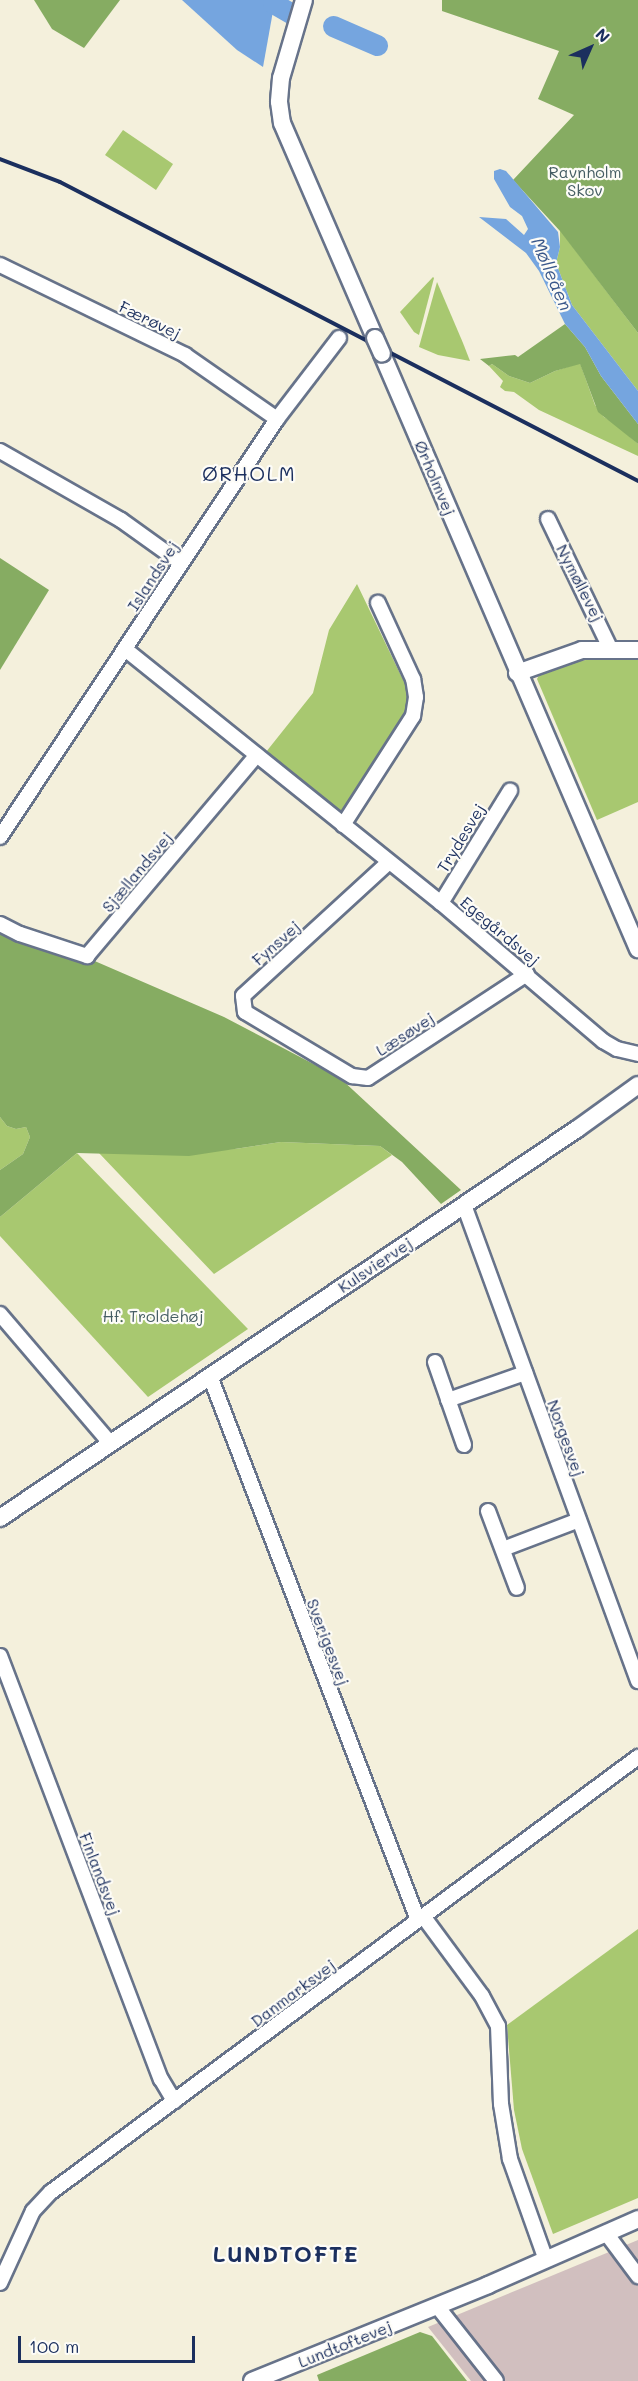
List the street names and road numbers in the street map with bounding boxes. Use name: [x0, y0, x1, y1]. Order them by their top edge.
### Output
street label: Færøvej: [116, 297, 184, 343]
street label: Ørholmvej: [411, 438, 459, 518]
street label: Islandsvej: [123, 538, 183, 614]
street label: Nymøllevej: [552, 541, 608, 625]
street label: Trydesvej: [433, 800, 489, 876]
street label: Sjællandsvej: [98, 828, 176, 916]
street label: Egegårdsvej: [457, 892, 543, 970]
street label: Fynsvej: [248, 917, 304, 969]
street label: Læsøvej: [372, 1008, 438, 1060]
street label: Kulsviervej: [334, 1233, 416, 1297]
street label: Norgesvej: [543, 1397, 589, 1479]
street label: Sverigesvej: [303, 1596, 353, 1688]
street label: Finlandsvej: [75, 1830, 125, 1918]
street label: Danmarksvej: [247, 1955, 339, 2031]
street label: Lundtoftevej: [295, 2316, 395, 2372]

